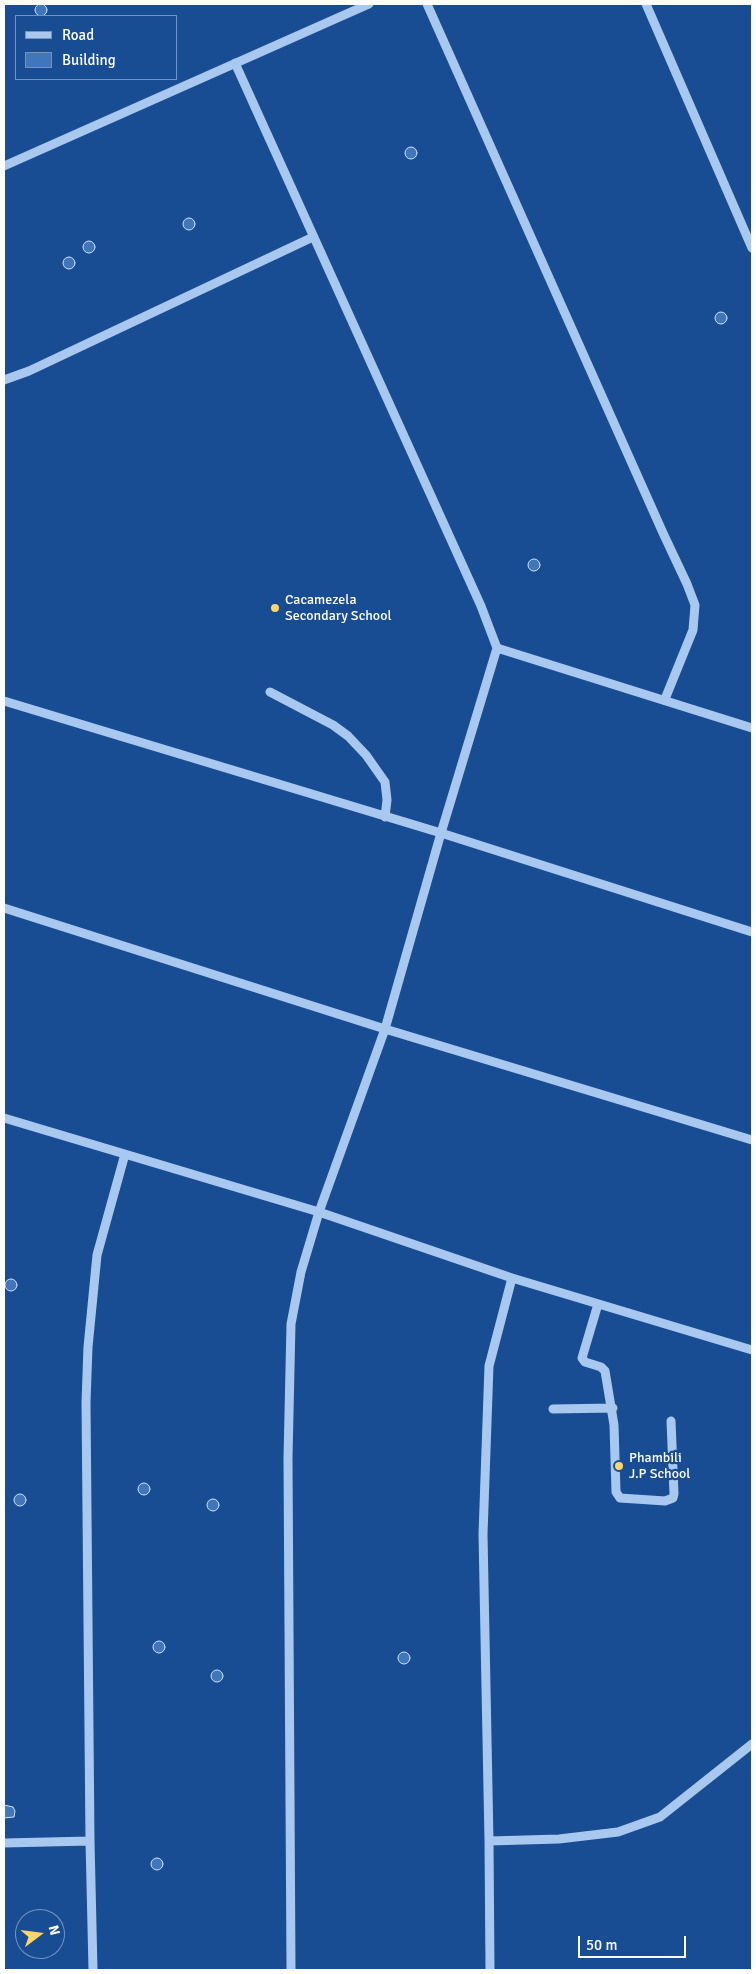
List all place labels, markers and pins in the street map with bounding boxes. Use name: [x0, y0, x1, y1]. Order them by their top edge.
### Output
place label: Cacamezela Secondary School: [285, 592, 392, 624]
marker: Cacamezela Secondary School: [269, 602, 281, 614]
place label: Phambili J.P School: [629, 1450, 690, 1482]
marker: Phambili J.P School: [613, 1460, 625, 1472]

